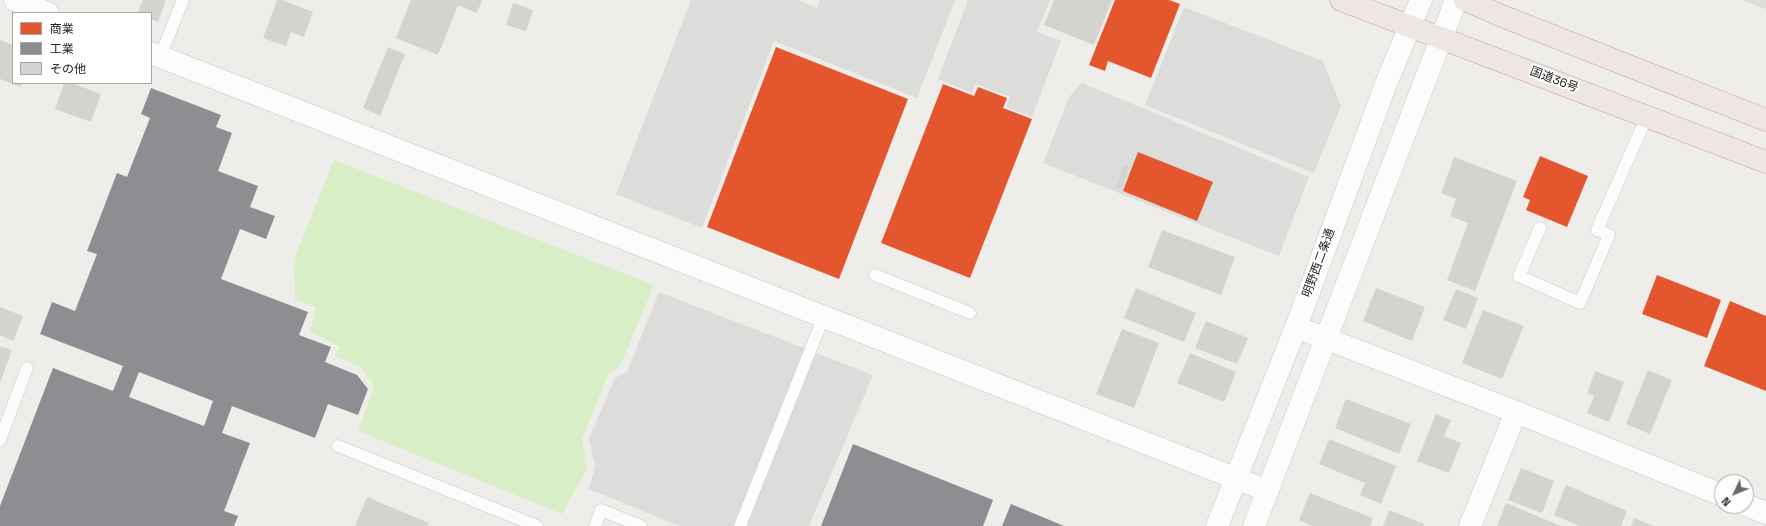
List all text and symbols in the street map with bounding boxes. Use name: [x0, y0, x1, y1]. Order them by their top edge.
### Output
legend: [12, 12, 152, 84]
text: 商業: [50, 21, 74, 37]
text: 工業: [50, 41, 74, 57]
text: その他: [50, 61, 86, 77]
street label: 国道36号: [1528, 64, 1580, 96]
street label: 明野西二条通: [1300, 227, 1338, 299]
north arrow: [1714, 474, 1754, 514]
text: N: [1718, 494, 1734, 509]

